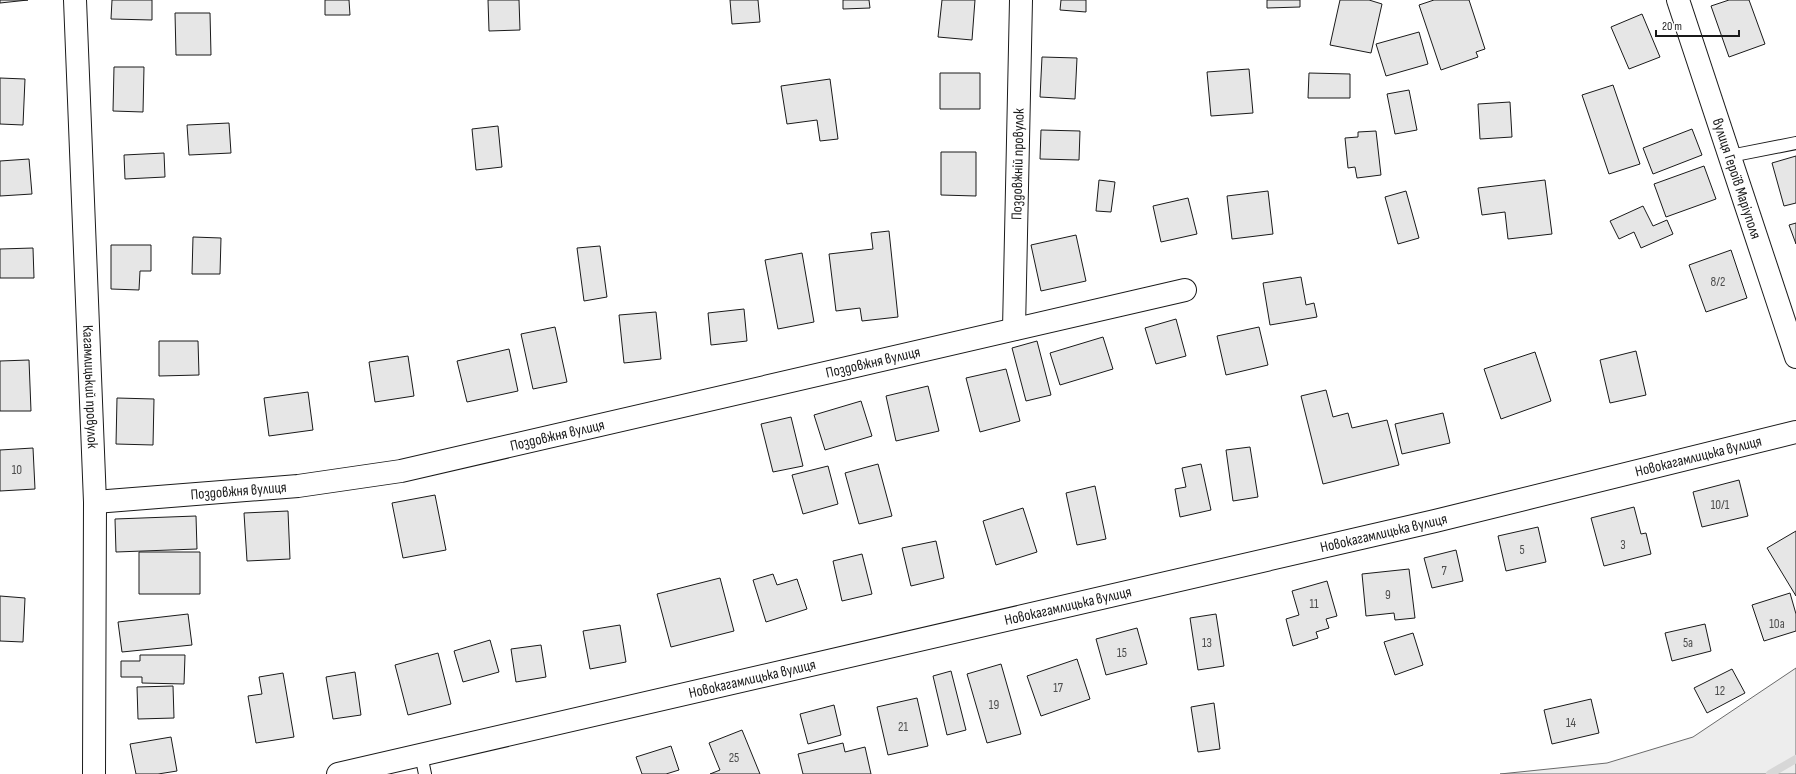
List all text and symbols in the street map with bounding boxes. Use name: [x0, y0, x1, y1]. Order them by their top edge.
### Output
scale bar: [1656, 12, 1739, 38]
text: 20 m: [1662, 19, 1682, 34]
street label: Поздовжній провулок: [1007, 108, 1029, 220]
street label: вулиця Героїв Маріуполя: [1708, 116, 1765, 241]
house number: 8/2: [1711, 274, 1725, 290]
street label: Кагамлицький провулок: [78, 325, 102, 449]
street label: Поздовжня вулиця: [824, 342, 922, 383]
street label: Поздовжня вулиця: [508, 415, 606, 456]
street label: Новокагамлицька вулиця: [1633, 432, 1764, 481]
house number: 10: [12, 462, 22, 478]
street label: Поздовжня вулиця: [190, 478, 287, 504]
house number: 10/1: [1711, 497, 1730, 513]
street label: Новокагамлицька вулиця: [1318, 509, 1449, 557]
house number: 3: [1620, 537, 1626, 553]
house number: 5: [1519, 542, 1525, 558]
house number: 7: [1441, 563, 1447, 579]
street label: Новокагамлицька вулиця: [1003, 582, 1133, 630]
house number: 9: [1385, 587, 1391, 603]
house number: 11: [1309, 596, 1319, 612]
house number: 10а: [1769, 616, 1785, 632]
house number: 13: [1202, 635, 1212, 651]
house number: 5а: [1683, 635, 1693, 651]
house number: 15: [1117, 645, 1127, 661]
street label: Новокагамлицька вулиця: [687, 655, 818, 703]
house number: 17: [1053, 680, 1064, 696]
house number: 12: [1715, 683, 1725, 699]
house number: 19: [989, 697, 999, 713]
house number: 14: [1566, 715, 1577, 731]
house number: 21: [898, 719, 908, 735]
house number: 25: [729, 750, 739, 766]

